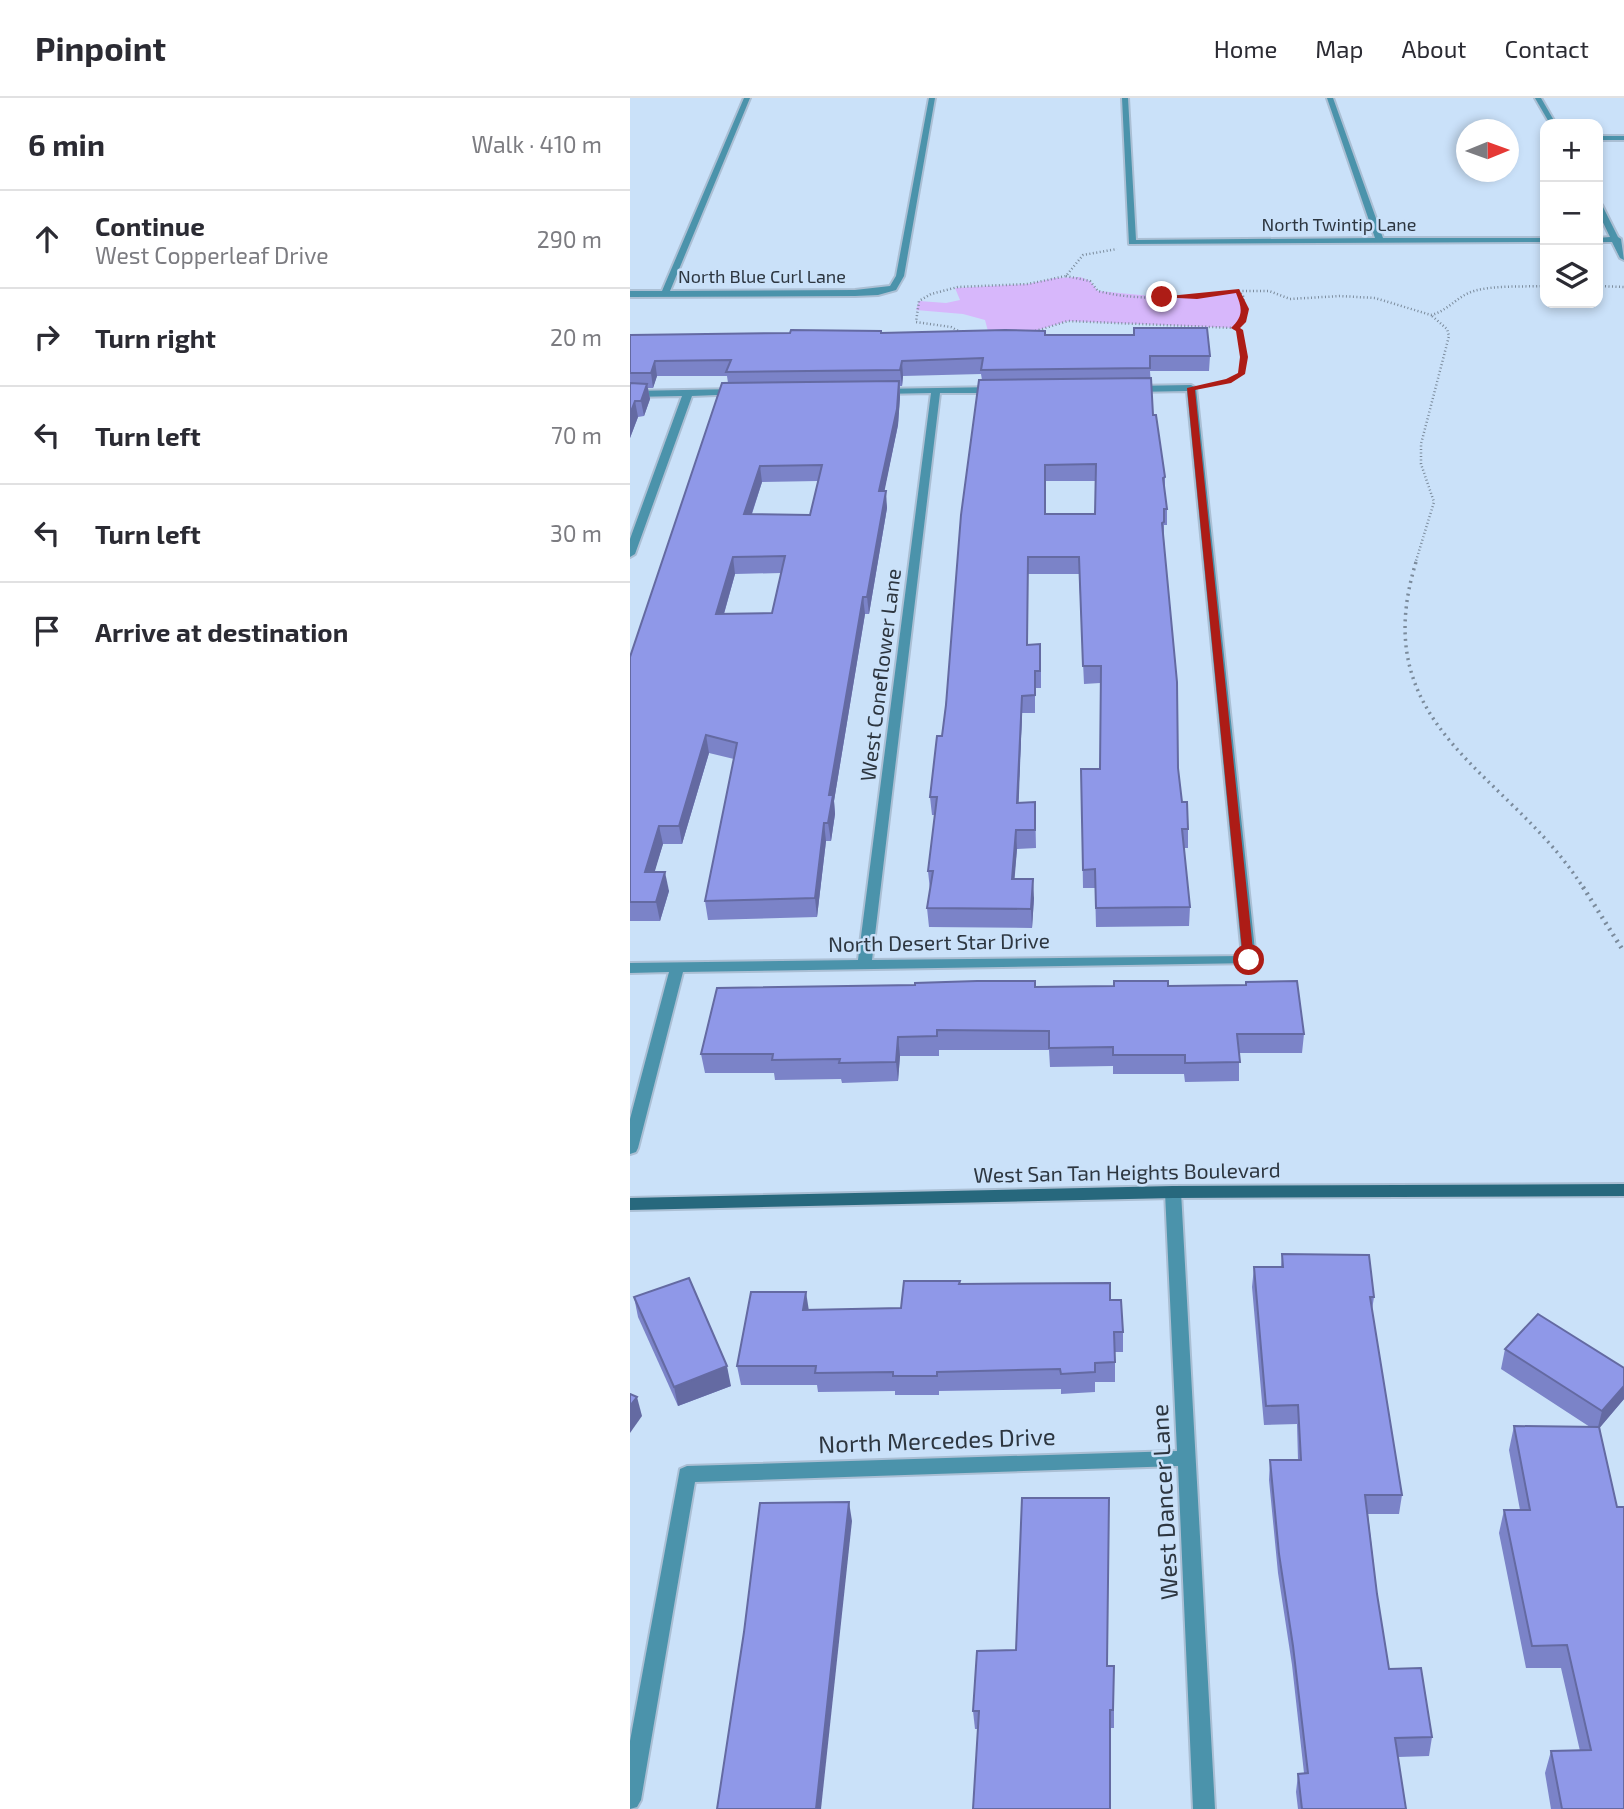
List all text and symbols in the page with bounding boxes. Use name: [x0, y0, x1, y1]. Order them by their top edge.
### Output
text: Pinpoint: [35, 28, 166, 68]
text: Home: [1214, 34, 1277, 63]
text: Map: [1315, 34, 1363, 63]
text: About: [1401, 34, 1467, 63]
text: Contact: [1505, 34, 1589, 63]
north arrow: [1456, 119, 1519, 182]
map controls: [1540, 119, 1603, 308]
button: +: [1540, 119, 1603, 182]
text: 6 min: [28, 126, 105, 162]
text: Walk · 410 m: [471, 130, 602, 158]
button: −: [1540, 182, 1603, 245]
text: Continue: [95, 210, 205, 241]
street label: North Twintip Lane: [1262, 213, 1417, 235]
icon: ahead: [28, 220, 66, 258]
text: 290 m: [537, 225, 602, 253]
text: West Copperleaf Drive: [95, 241, 329, 269]
button: layers: [1540, 245, 1603, 308]
street label: North Blue Curl Lane: [678, 265, 846, 287]
route end: [1146, 281, 1177, 312]
icon: right: [28, 318, 66, 356]
text: Turn right: [95, 322, 216, 353]
text: 20 m: [550, 323, 602, 351]
icon: left: [28, 416, 66, 454]
text: Turn left: [95, 420, 201, 451]
text: 70 m: [551, 421, 602, 449]
icon: left: [28, 514, 66, 552]
text: Turn left: [95, 518, 201, 549]
text: 30 m: [550, 519, 602, 547]
street label: West Coneflower Lane: [854, 567, 905, 783]
icon: arrive: [28, 612, 66, 650]
text: Arrive at destination: [95, 616, 348, 647]
street label: North Desert Star Drive: [828, 927, 1050, 956]
route start: [1233, 944, 1264, 975]
street label: West San Tan Heights Boulevard: [973, 1156, 1281, 1187]
street label: West Dancer Lane: [1144, 1403, 1183, 1601]
street label: North Mercedes Drive: [818, 1421, 1056, 1458]

